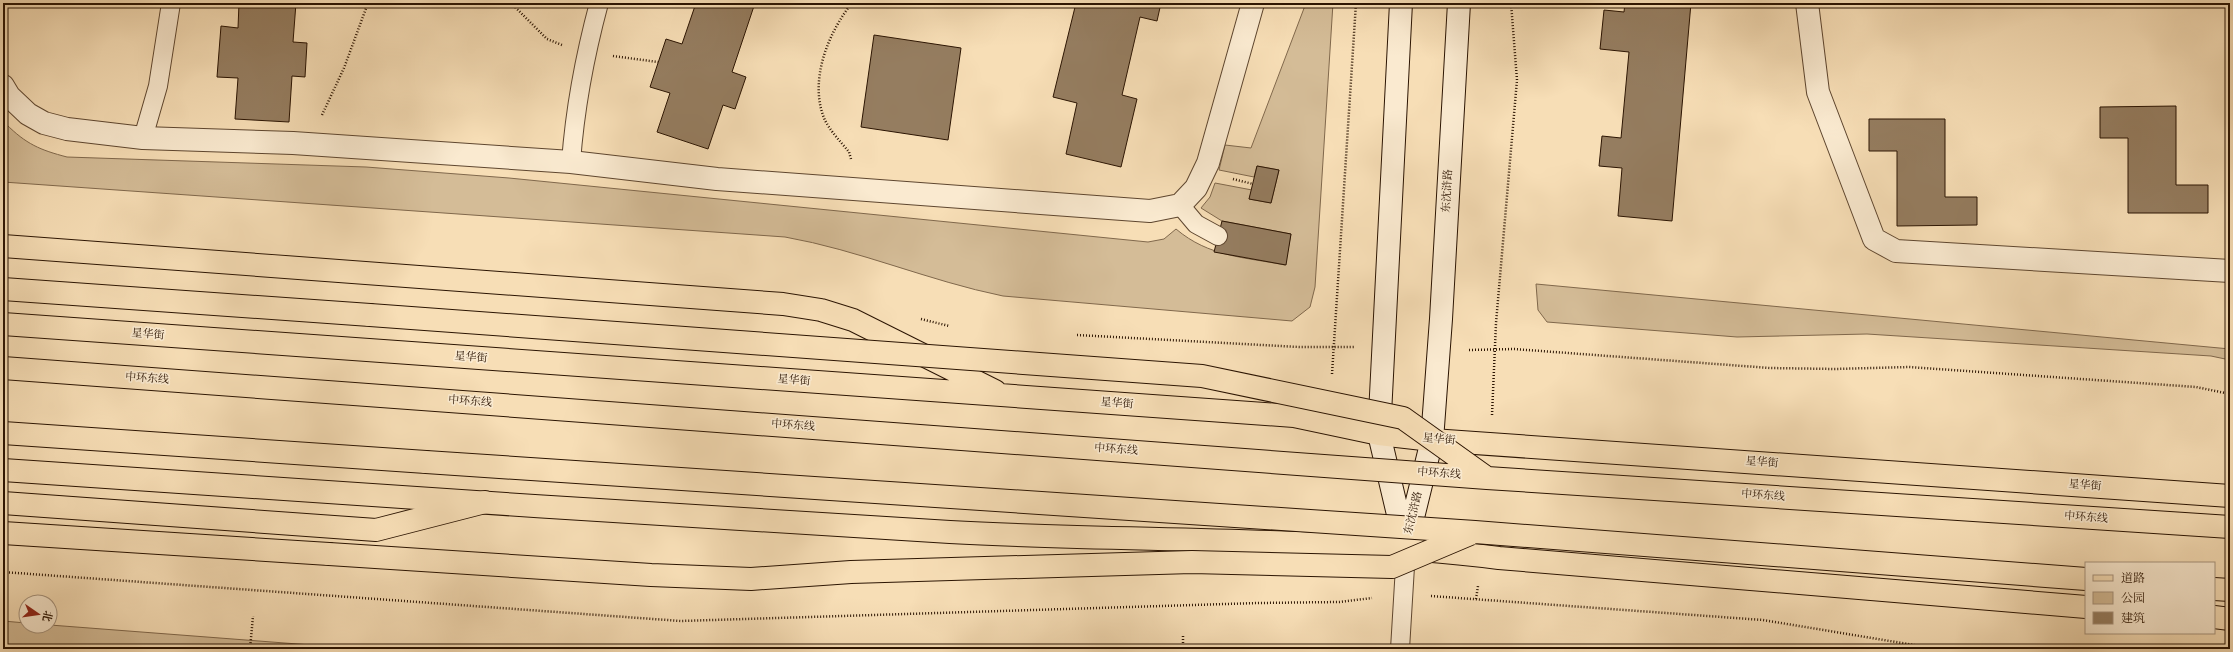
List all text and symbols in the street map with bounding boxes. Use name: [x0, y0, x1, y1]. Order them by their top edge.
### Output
street label: 东沈浒路: [1439, 169, 1455, 213]
street label: 星华街: [131, 326, 165, 342]
street label: 星华街: [454, 349, 488, 365]
street label: 中环东线: [125, 370, 169, 386]
street label: 星华街: [777, 372, 811, 388]
street label: 中环东线: [448, 393, 492, 409]
street label: 星华街: [1100, 395, 1134, 411]
street label: 中环东线: [771, 417, 815, 433]
street label: 星华街: [1422, 431, 1456, 447]
street label: 中环东线: [1094, 441, 1138, 457]
street label: 星华街: [1745, 454, 1779, 470]
street label: 中环东线: [1417, 465, 1461, 481]
street label: 星华街: [2068, 477, 2102, 493]
street label: 中环东线: [1741, 487, 1785, 503]
street label: 东沈浒路: [1401, 490, 1425, 536]
street label: 中环东线: [2064, 509, 2108, 525]
legend: [2085, 562, 2215, 634]
text: 道路: [2121, 571, 2145, 585]
text: 公园: [2121, 592, 2145, 605]
north arrow: [18, 594, 58, 634]
text: 北: [40, 609, 54, 623]
text: 建筑: [2121, 611, 2145, 625]

